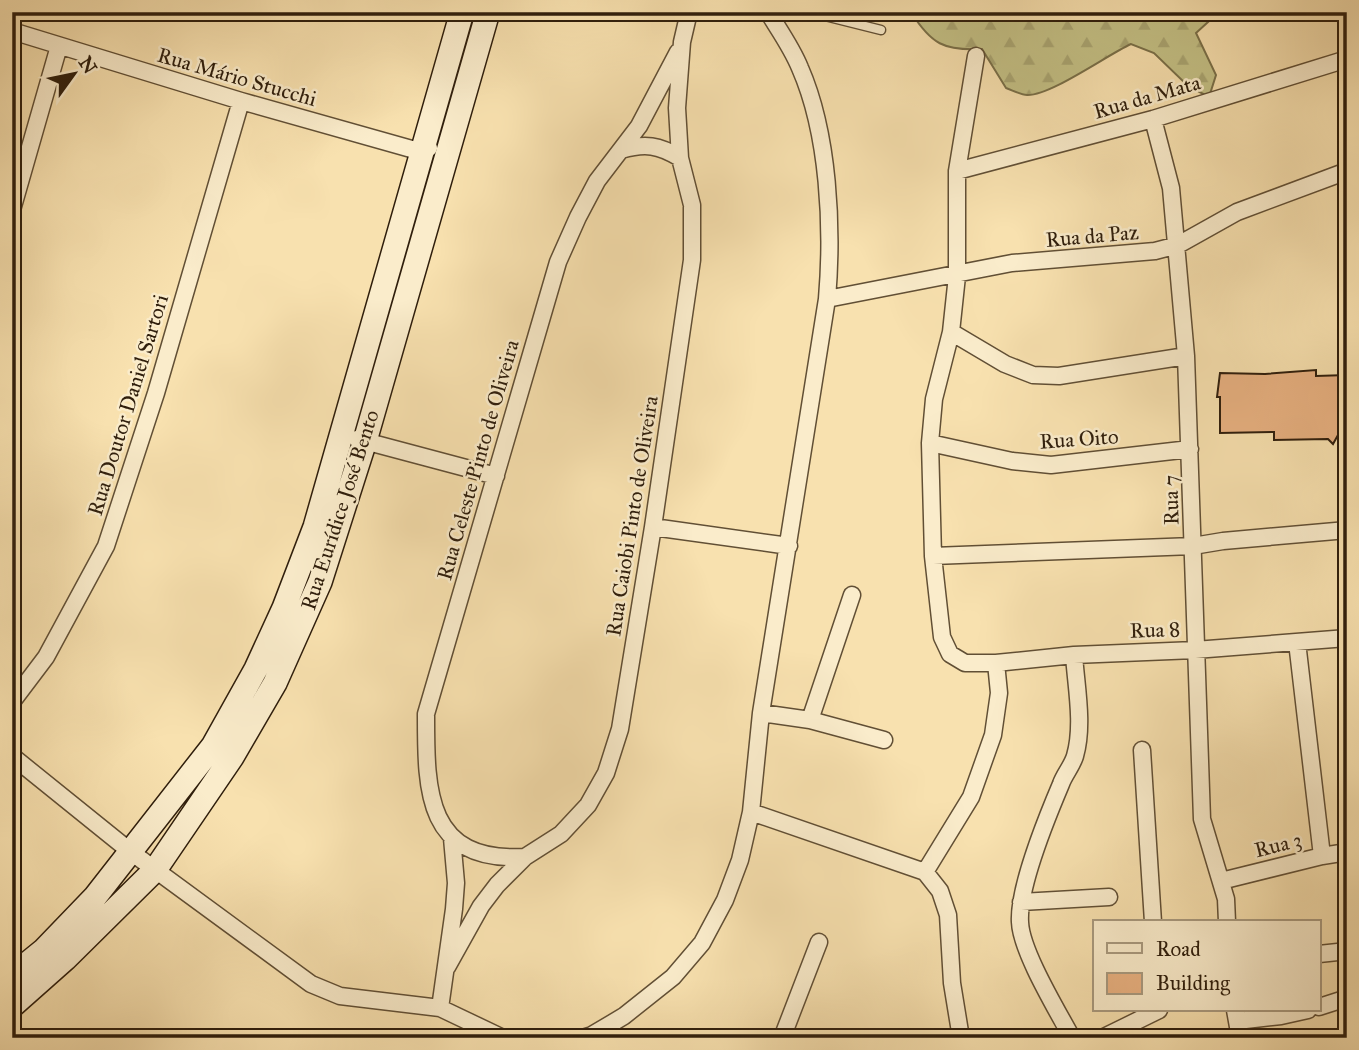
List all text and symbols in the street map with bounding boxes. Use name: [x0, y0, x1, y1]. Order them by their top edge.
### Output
north arrow: [38, 38, 108, 108]
street label: Rua Mário Stucchi: [154, 42, 320, 112]
text: N: [74, 52, 102, 78]
street label: Rua da Mata: [1091, 69, 1204, 125]
street label: Rua da Paz: [1044, 219, 1140, 253]
street label: Rua Doutor Daniel Sartori: [82, 291, 174, 519]
street label: Rua Celeste Pinto de Oliveira: [431, 337, 525, 583]
street label: Rua Caiobi Pinto de Oliveira: [600, 394, 664, 638]
street label: Rua Eurídice José Bento: [295, 406, 385, 613]
street label: Rua Oito: [1039, 423, 1120, 455]
street label: Rua 7: [1158, 475, 1184, 525]
street label: Rua 8: [1129, 616, 1181, 644]
street label: Rua 3: [1252, 827, 1304, 863]
legend: [1093, 920, 1320, 1012]
text: Road: [1156, 936, 1201, 962]
text: Building: [1156, 970, 1230, 996]

